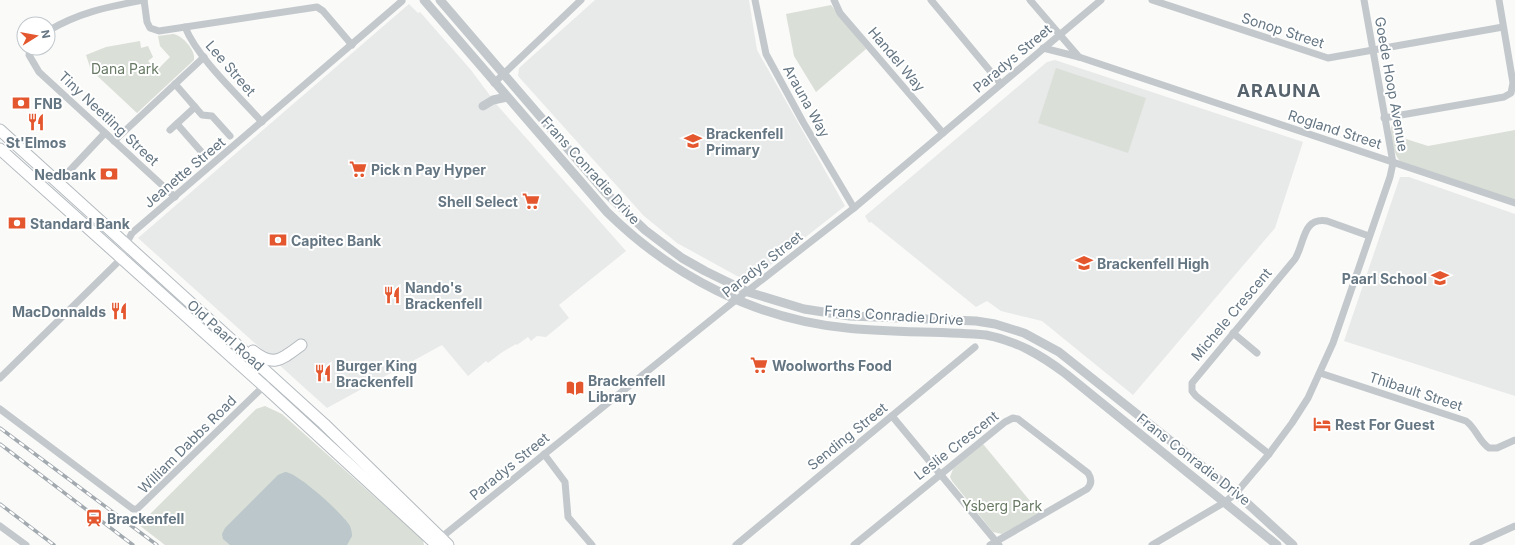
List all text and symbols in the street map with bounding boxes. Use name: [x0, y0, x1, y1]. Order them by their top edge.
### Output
street label: Sonop Street: [1239, 9, 1327, 52]
street label: Goede Hoop Avenue: [1372, 15, 1412, 153]
north arrow: [16, 16, 56, 56]
street label: Paradys Street: [969, 20, 1055, 96]
street label: Handel Way: [865, 23, 929, 95]
text: N: [38, 29, 53, 40]
street label: Lee Street: [202, 37, 260, 99]
park label: Dana Park: [91, 60, 159, 77]
street label: Arauna Way: [780, 62, 834, 140]
street label: Tiny Neetling Street: [55, 67, 163, 169]
district label: ARAUNA: [1237, 80, 1321, 101]
bank icon: FNB: [11, 93, 31, 113]
place label: FNB: [34, 95, 62, 112]
street label: Rogland Street: [1286, 106, 1384, 152]
restaurant icon: St'Elmos: [26, 112, 46, 132]
street label: Frans Conradie Drive: [538, 113, 644, 227]
place label: Brackenfell Primary: [706, 125, 783, 158]
school or university icon: Brackenfell Primary: [683, 131, 703, 151]
street label: Jeanette Street: [140, 133, 228, 211]
place label: St'Elmos: [6, 134, 66, 151]
supermarket icon: Pick n Pay Hyper: [348, 159, 368, 179]
place label: Pick n Pay Hyper: [371, 161, 486, 178]
bank icon: Nedbank: [99, 164, 119, 184]
place label: Nedbank: [34, 166, 97, 183]
supermarket icon: Shell Select: [521, 191, 541, 211]
place label: Shell Select: [438, 193, 518, 210]
bank icon: Standard Bank: [7, 213, 27, 233]
place label: Standard Bank: [30, 215, 131, 232]
street label: Paradys Street: [718, 227, 806, 301]
bank icon: Capitec Bank: [268, 230, 288, 250]
place label: Capitec Bank: [291, 232, 382, 249]
school or university icon: Brackenfell High: [1074, 253, 1094, 273]
place label: Brackenfell High: [1097, 255, 1209, 272]
street label: Michele Crescent: [1187, 264, 1275, 364]
school or university icon: Paarl School: [1430, 268, 1450, 288]
place label: Paarl School: [1342, 270, 1427, 287]
place label: Nando's Brackenfell: [405, 279, 482, 312]
restaurant icon: Nando's Brackenfell: [382, 285, 402, 305]
street label: Old Paarl Road: [184, 296, 268, 374]
restaurant icon: MacDonnalds: [109, 301, 129, 321]
street label: Frans Conradie Drive: [824, 302, 964, 328]
place label: MacDonnalds: [12, 303, 106, 320]
supermarket icon: Woolworths Food: [749, 355, 769, 375]
place label: Burger King Brackenfell: [336, 357, 417, 390]
place label: Woolworths Food: [772, 357, 892, 374]
restaurant icon: Burger King Brackenfell: [313, 363, 333, 383]
street label: Thibault Street: [1367, 368, 1465, 414]
place label: Brackenfell Library: [588, 372, 665, 405]
library icon: Brackenfell Library: [565, 378, 585, 398]
street label: William Dabbs Road: [134, 391, 240, 497]
street label: Sending Street: [804, 398, 891, 473]
street label: Leslie Crescent: [911, 407, 1002, 483]
street label: Frans Conradie Drive: [1134, 409, 1254, 509]
hotel icon: Rest For Guest: [1312, 414, 1332, 434]
place label: Rest For Guest: [1335, 416, 1435, 433]
street label: Paradys Street: [466, 429, 552, 503]
park label: Ysberg Park: [962, 497, 1042, 514]
station icon: Brackenfell: [84, 508, 104, 528]
place label: Brackenfell: [107, 510, 184, 527]

